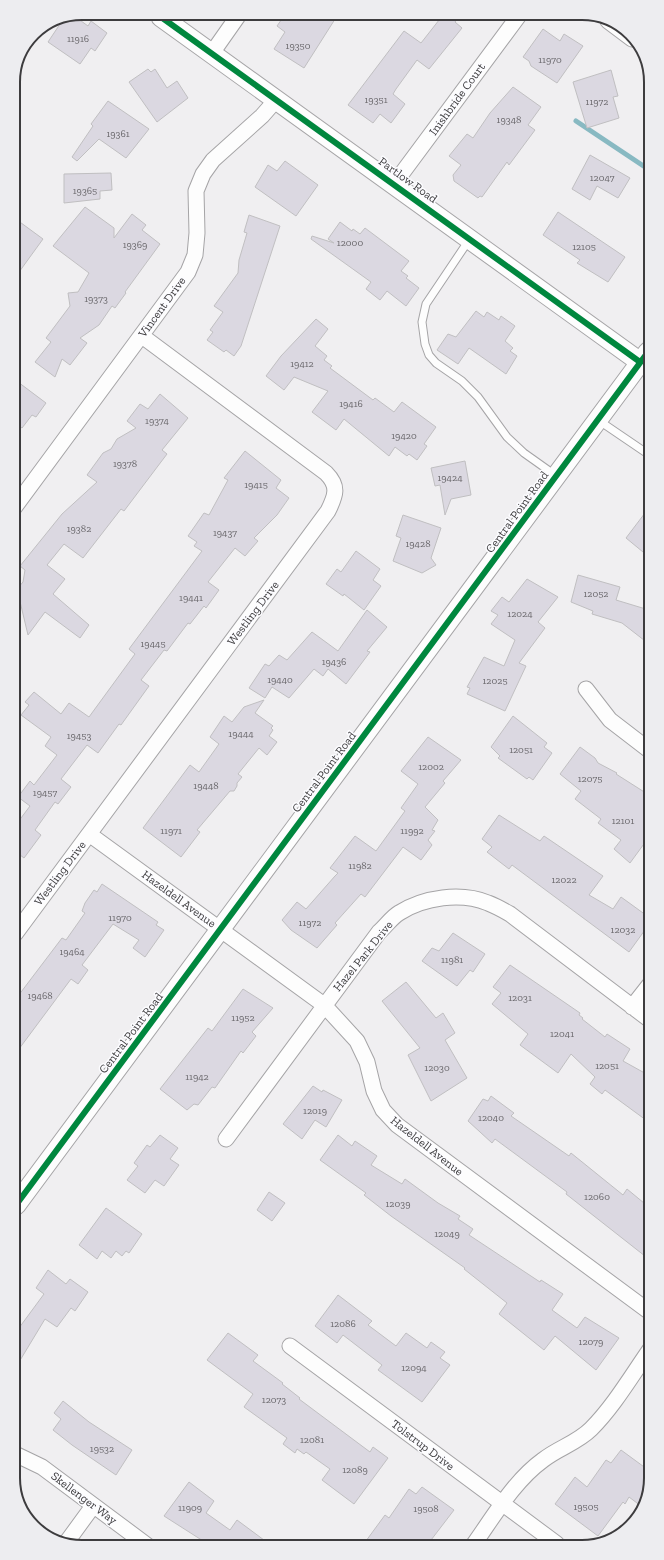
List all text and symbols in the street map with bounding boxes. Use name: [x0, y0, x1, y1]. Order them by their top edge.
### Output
house number: 11916: [67, 33, 89, 45]
house number: 19350: [286, 40, 311, 52]
house number: 11970: [538, 54, 562, 66]
street label: Inishbride Court: [426, 60, 488, 138]
house number: 19351: [364, 94, 388, 106]
house number: 11972: [586, 96, 608, 108]
house number: 19348: [497, 114, 521, 126]
house number: 19361: [106, 128, 130, 140]
street label: Partlow Road: [376, 154, 440, 206]
house number: 12047: [590, 172, 615, 184]
house number: 19365: [73, 185, 97, 197]
house number: 12000: [337, 237, 363, 249]
house number: 19369: [123, 239, 147, 251]
house number: 12105: [572, 241, 596, 253]
street label: Vincent Drive: [135, 274, 189, 341]
house number: 19373: [84, 293, 108, 305]
house number: 19412: [290, 358, 314, 370]
house number: 19416: [339, 398, 363, 410]
house number: 19374: [145, 415, 170, 427]
house number: 19420: [391, 430, 417, 442]
house number: 19378: [113, 458, 137, 470]
street label: Central Point Road: [483, 468, 552, 556]
house number: 19424: [437, 472, 463, 484]
house number: 19415: [244, 479, 268, 491]
house number: 19382: [67, 523, 91, 535]
house number: 19437: [213, 527, 237, 539]
house number: 19428: [405, 538, 431, 550]
street label: Westling Drive: [224, 578, 282, 648]
house number: 12052: [583, 588, 609, 600]
house number: 19441: [179, 592, 203, 604]
house number: 12024: [507, 608, 533, 620]
house number: 19445: [140, 638, 166, 650]
house number: 19436: [322, 656, 346, 668]
house number: 19440: [267, 674, 293, 686]
house number: 12025: [482, 675, 508, 687]
house number: 19444: [228, 728, 254, 740]
street label: Central Point Road: [289, 729, 359, 815]
house number: 19453: [67, 730, 91, 742]
house number: 12051: [509, 744, 533, 756]
house number: 12002: [418, 761, 444, 773]
house number: 12075: [578, 773, 602, 785]
house number: 19448: [193, 780, 219, 792]
house number: 19457: [33, 787, 57, 799]
house number: 12101: [612, 815, 634, 827]
house number: 11971: [160, 825, 182, 837]
house number: 11992: [400, 825, 424, 837]
street label: Westling Drive: [31, 838, 89, 908]
house number: 11982: [348, 860, 372, 872]
street label: Hazeldell Avenue: [139, 867, 219, 931]
house number: 12022: [551, 874, 577, 886]
house number: 11970: [108, 912, 132, 924]
house number: 11972: [299, 917, 321, 929]
street label: Hazel Park Drive: [330, 918, 396, 994]
house number: 12032: [611, 924, 635, 936]
house number: 19464: [59, 946, 85, 958]
house number: 11981: [441, 954, 463, 966]
house number: 19468: [27, 990, 53, 1002]
street label: Central Point Road: [96, 990, 166, 1076]
house number: 12031: [508, 992, 532, 1004]
house number: 11952: [231, 1012, 255, 1024]
house number: 12041: [550, 1028, 574, 1040]
house number: 12051: [595, 1060, 619, 1072]
house number: 12030: [424, 1062, 450, 1074]
house number: 11942: [185, 1071, 209, 1083]
house number: 12019: [303, 1105, 327, 1117]
house number: 12040: [478, 1112, 504, 1124]
street label: Hazeldell Avenue: [388, 1113, 466, 1179]
house number: 12060: [584, 1191, 610, 1203]
house number: 12039: [386, 1198, 410, 1210]
house number: 12049: [434, 1228, 460, 1240]
house number: 12086: [330, 1318, 356, 1330]
house number: 12079: [579, 1336, 603, 1348]
house number: 12094: [401, 1362, 427, 1374]
house number: 12073: [262, 1394, 286, 1406]
street label: Tolstrup Drive: [389, 1417, 457, 1473]
house number: 12081: [300, 1434, 324, 1446]
house number: 19532: [90, 1443, 114, 1455]
house number: 12089: [342, 1464, 368, 1476]
street label: Skellenger Way: [48, 1469, 120, 1528]
house number: 19505: [573, 1501, 599, 1513]
house number: 11909: [178, 1502, 202, 1514]
house number: 19508: [413, 1503, 439, 1515]

